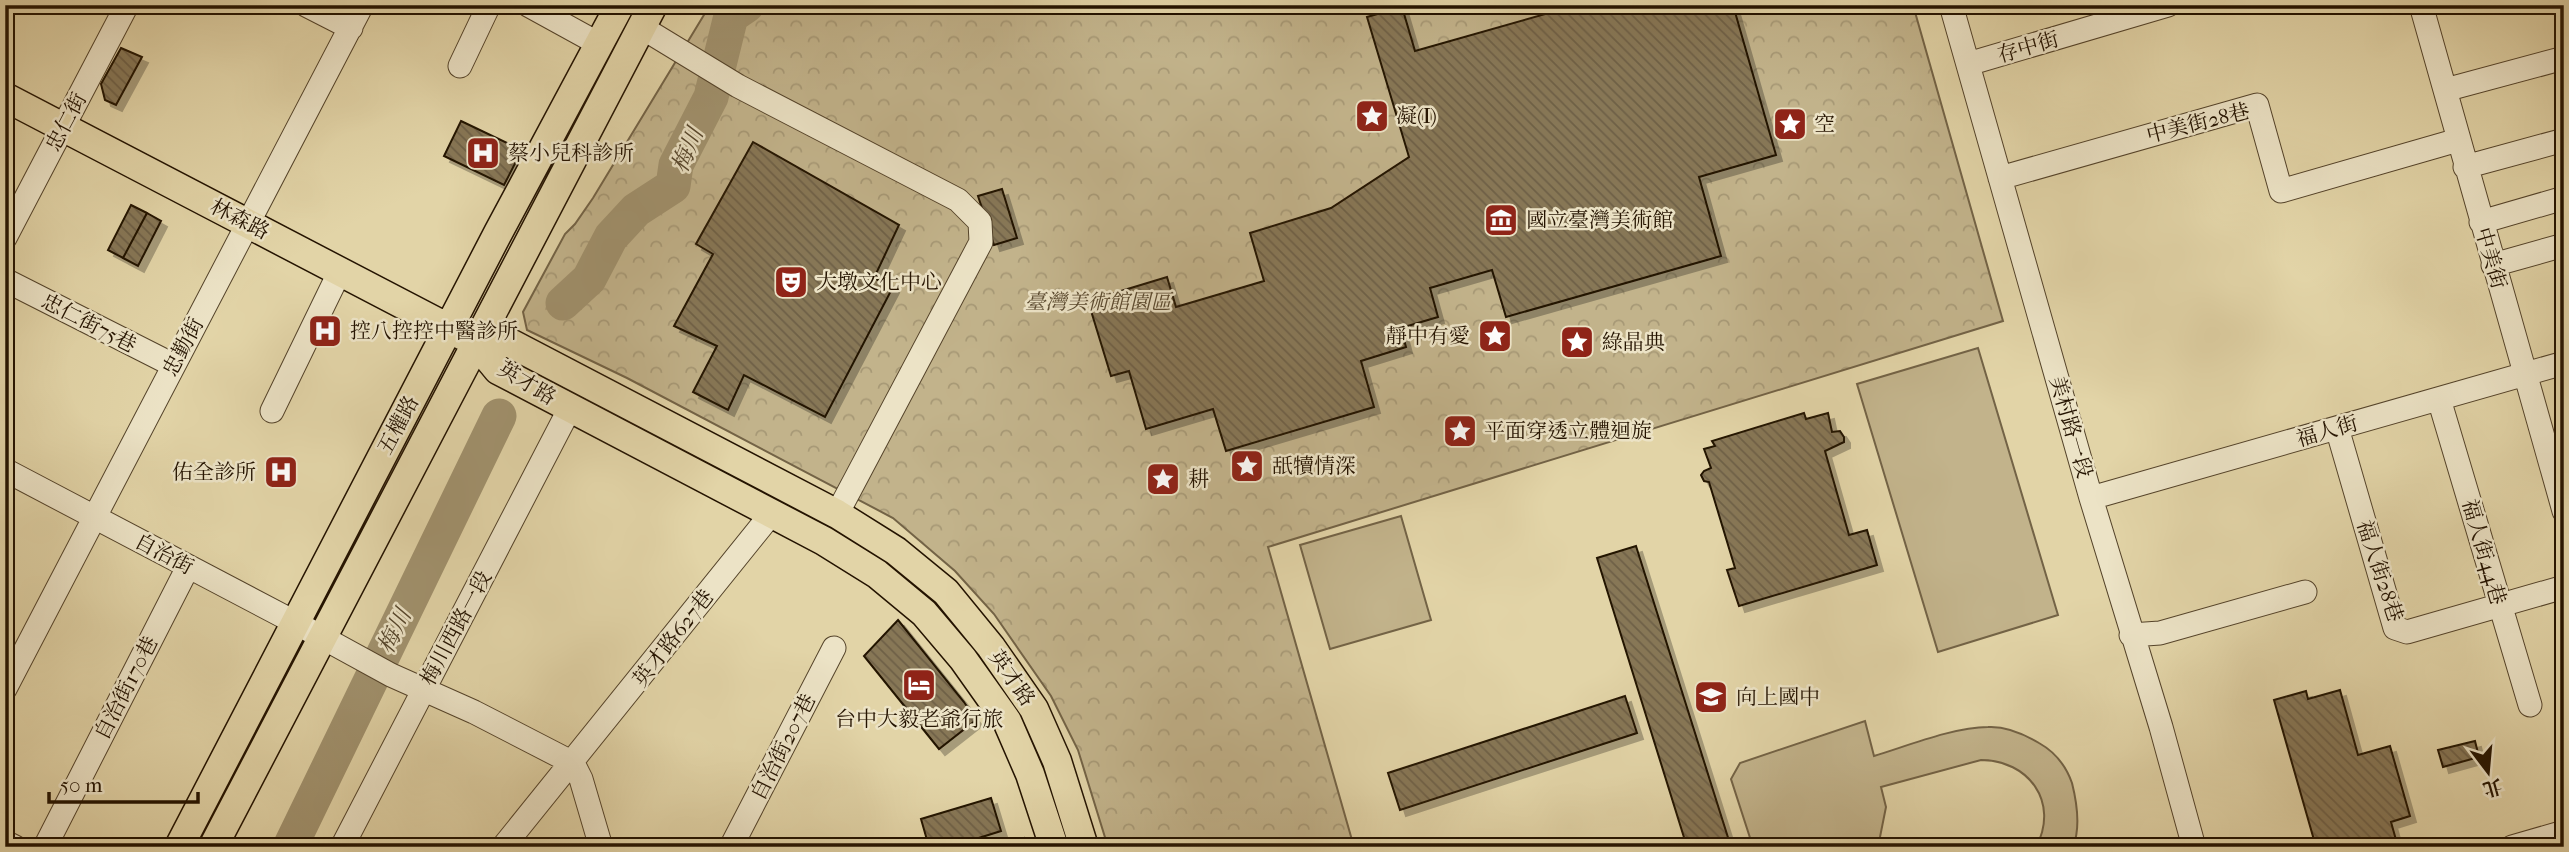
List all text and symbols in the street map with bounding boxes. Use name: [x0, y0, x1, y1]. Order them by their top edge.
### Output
street label: 存中街: [1994, 27, 2062, 67]
street label: 忠仁街: [41, 89, 91, 155]
place icon: 凝(I): [1353, 97, 1391, 135]
street label: 中美街28巷: [2144, 99, 2252, 147]
place label: 凝(I): [1396, 104, 1437, 128]
place icon: 空: [1771, 105, 1809, 143]
place label: 空: [1814, 112, 1835, 136]
water label: 梅川: [666, 121, 710, 177]
hospital icon: 蔡小兒科診所: [464, 134, 502, 172]
place label: 蔡小兒科診所: [508, 141, 634, 165]
street label: 林森路: [206, 194, 274, 244]
museum icon: 國立臺灣美術館: [1482, 201, 1520, 239]
place label: 國立臺灣美術館: [1526, 208, 1673, 232]
street label: 中美街: [2471, 224, 2511, 292]
theatre icon: 大墩文化中心: [772, 263, 810, 301]
place label: 大墩文化中心: [816, 270, 942, 294]
street label: 忠仁街75巷: [38, 289, 140, 357]
park label: 臺灣美術館園區: [1025, 290, 1174, 314]
hospital icon: 控八控控中醫診所: [306, 312, 344, 350]
street label: 忠勤街: [158, 314, 208, 380]
place icon: 靜中有愛: [1476, 317, 1514, 355]
place label: 控八控控中醫診所: [350, 319, 518, 343]
place icon: 綠晶典: [1558, 323, 1596, 361]
place label: 靜中有愛: [1386, 324, 1470, 348]
place label: 綠晶典: [1602, 330, 1665, 354]
street label: 英才路: [494, 356, 560, 410]
street label: 美村路一段: [2045, 373, 2097, 481]
street label: 五權路: [373, 392, 423, 458]
street label: 福人街: [2293, 411, 2361, 451]
place icon: 平面穿透立體迴旋: [1441, 412, 1479, 450]
place label: 平面穿透立體迴旋: [1484, 419, 1652, 443]
place icon: 舐犢情深: [1228, 447, 1266, 485]
hospital icon: 佑全診所: [262, 453, 300, 491]
place label: 舐犢情深: [1272, 454, 1356, 478]
place label: 佑全診所: [172, 460, 256, 484]
place icon: 耕: [1144, 460, 1182, 498]
place label: 耕: [1188, 467, 1209, 491]
street label: 福人街44巷: [2457, 496, 2511, 608]
street label: 福人街28巷: [2352, 517, 2408, 625]
street label: 自治街: [131, 529, 197, 579]
street label: 梅川西路一段: [416, 567, 496, 689]
street label: 英才路627巷: [628, 585, 718, 691]
water label: 梅川: [372, 602, 418, 658]
street label: 自治街170巷: [90, 632, 162, 744]
street label: 英才路: [984, 645, 1040, 711]
hotel icon: 台中大毅老爺行旅: [900, 666, 938, 704]
school or university icon: 向上國中: [1692, 678, 1730, 716]
place label: 向上國中: [1736, 685, 1820, 709]
street label: 自治街207巷: [746, 690, 820, 804]
place label: 台中大毅老爺行旅: [835, 707, 1003, 731]
north arrow: [2454, 736, 2524, 806]
scale bar: [49, 761, 198, 805]
text: 50 m: [60, 773, 103, 797]
text: 北: [2480, 774, 2505, 801]

